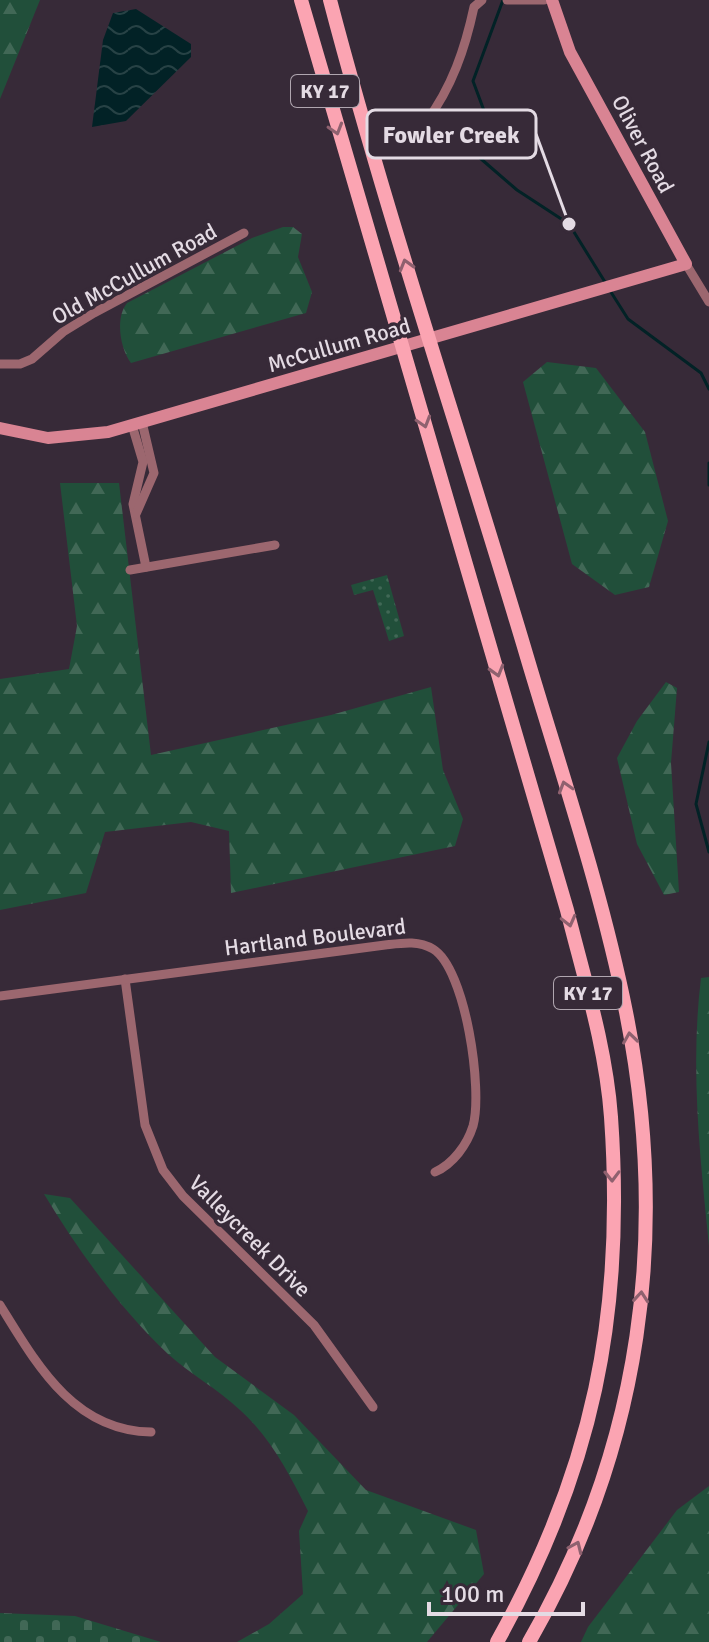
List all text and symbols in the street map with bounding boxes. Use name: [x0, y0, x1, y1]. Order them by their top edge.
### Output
road number: KY 17: [291, 75, 359, 107]
street label: Oliver Road: [606, 90, 680, 198]
callout: Fowler Creek: [367, 110, 536, 158]
text: Fowler Creek: [383, 120, 520, 150]
one-way arrow: [327, 122, 343, 136]
street label: Old McCullum Road: [47, 217, 221, 331]
one-way arrow: [399, 259, 415, 272]
street label: McCullum Road: [264, 312, 414, 378]
one-way arrow: [415, 414, 431, 428]
one-way arrow: [488, 664, 504, 678]
one-way arrow: [558, 780, 574, 794]
street label: Hartland Boulevard: [223, 912, 407, 962]
one-way arrow: [560, 913, 577, 927]
road number: KY 17: [554, 977, 622, 1009]
one-way arrow: [622, 1031, 639, 1045]
street label: Valleycreek Drive: [183, 1169, 317, 1303]
one-way arrow: [603, 1170, 621, 1183]
one-way arrow: [632, 1290, 649, 1303]
one-way arrow: [566, 1541, 582, 1555]
scale bar: [429, 1566, 583, 1616]
text: 100 m: [441, 1579, 504, 1609]

